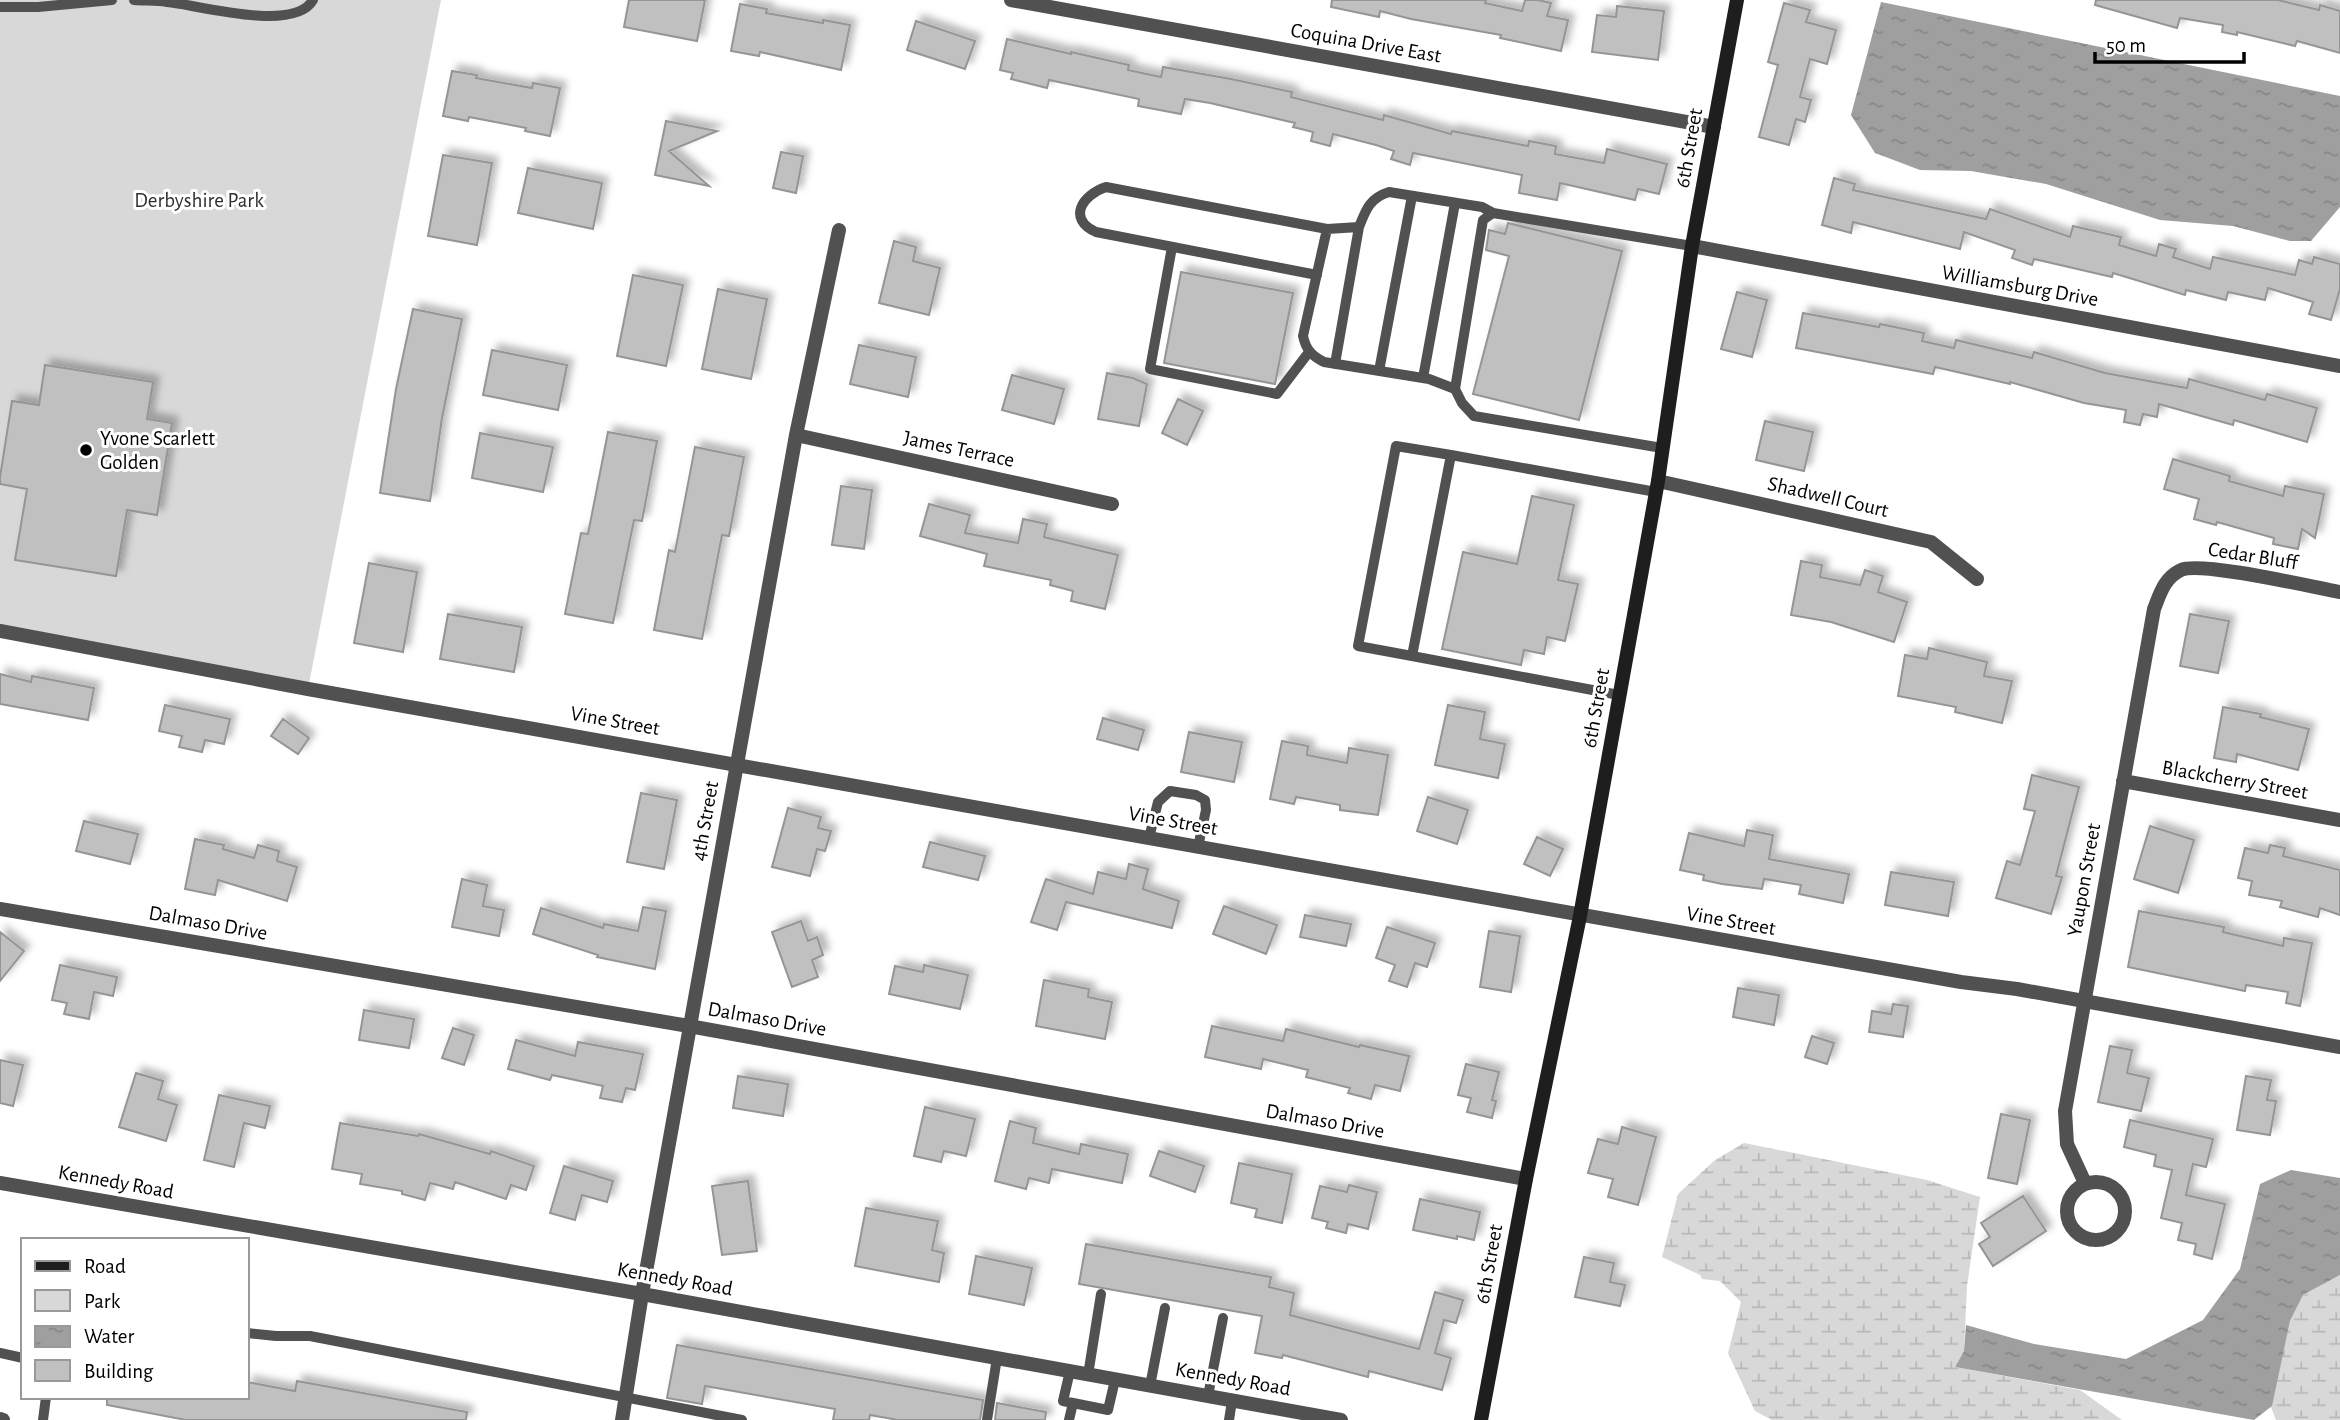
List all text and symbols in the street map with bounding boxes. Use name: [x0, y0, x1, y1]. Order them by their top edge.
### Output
street label: Coquina Drive East: [1289, 19, 1443, 67]
scale bar: [2095, 21, 2244, 65]
text: 50 m: [2106, 35, 2146, 56]
street label: 6th Street: [1672, 106, 1706, 189]
park label: Derbyshire Park: [134, 190, 264, 211]
street label: Williamsburg Drive: [1940, 262, 2100, 310]
street label: James Terrace: [902, 427, 1016, 471]
place label: Yvone Scarlett Golden: [100, 428, 215, 473]
marker: Yvone Scarlett Golden: [78, 442, 94, 458]
street label: Shadwell Court: [1766, 473, 1891, 521]
street label: Cedar Bluff: [2207, 539, 2301, 574]
street label: 6th Street: [1579, 666, 1613, 749]
street label: Vine Street: [569, 703, 662, 739]
street label: Blackcherry Street: [2160, 757, 2310, 803]
street label: 4th Street: [688, 779, 722, 863]
street label: Vine Street: [1127, 803, 1220, 839]
street label: Yaupon Street: [2064, 821, 2104, 938]
street label: Dalmaso Drive: [147, 902, 269, 944]
street label: Vine Street: [1685, 903, 1778, 939]
street label: Dalmaso Drive: [706, 998, 828, 1040]
street label: Dalmaso Drive: [1264, 1100, 1386, 1142]
street label: Kennedy Road: [57, 1162, 175, 1203]
street label: 6th Street: [1472, 1222, 1506, 1305]
legend: [21, 1238, 248, 1399]
text: Road: [84, 1256, 126, 1277]
street label: Kennedy Road: [616, 1259, 734, 1300]
text: Park: [84, 1291, 121, 1312]
text: Water: [84, 1326, 134, 1347]
street label: Kennedy Road: [1174, 1359, 1292, 1400]
text: Building: [84, 1361, 154, 1382]

